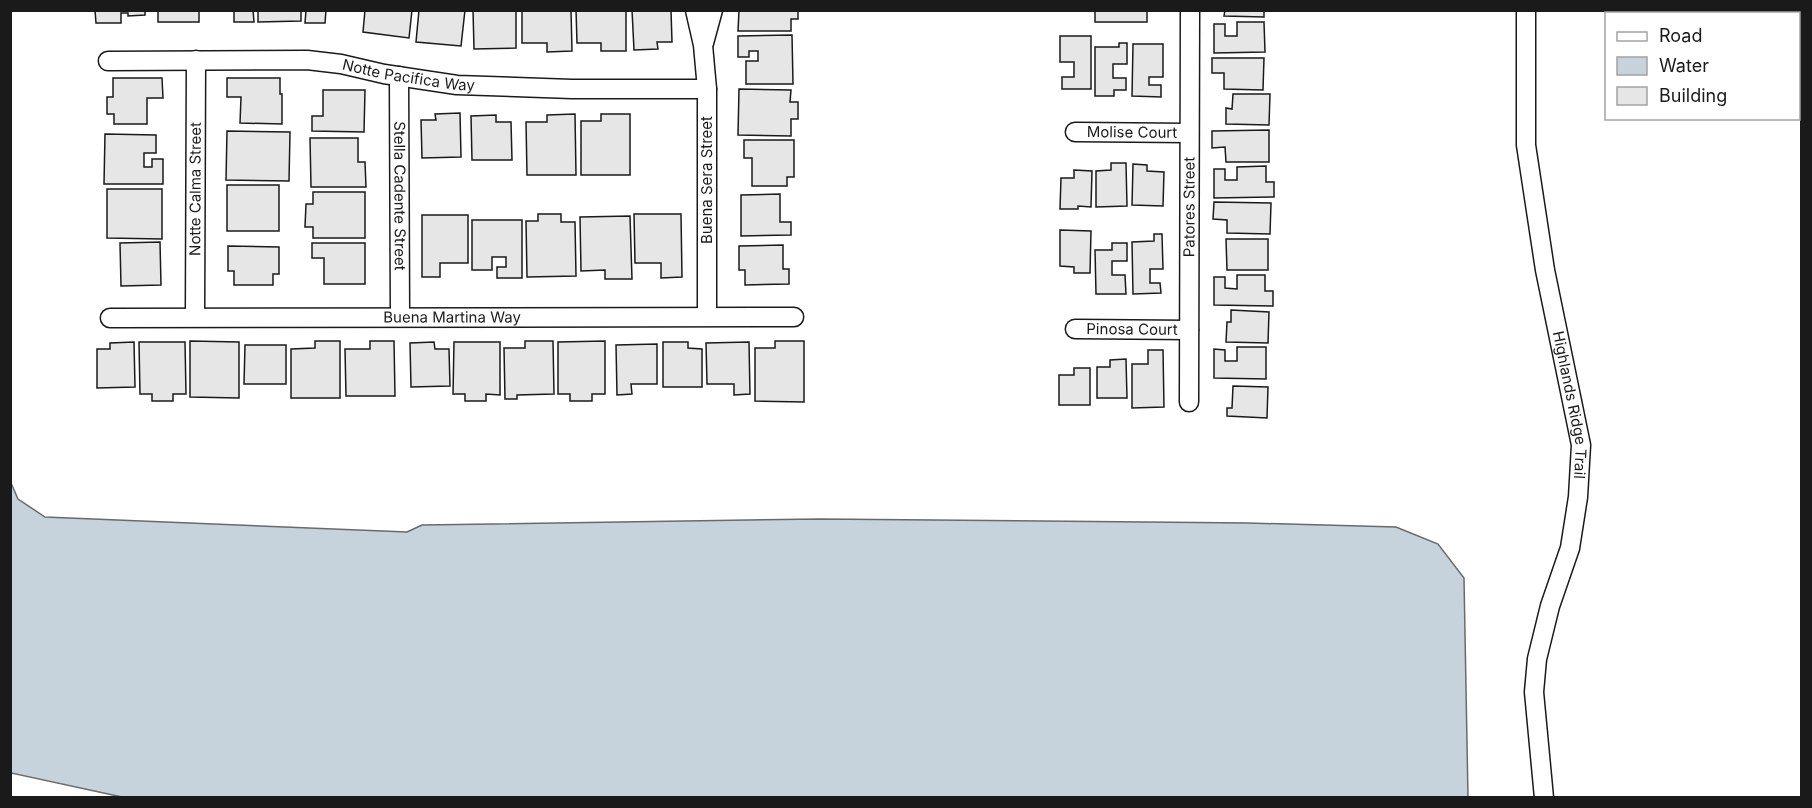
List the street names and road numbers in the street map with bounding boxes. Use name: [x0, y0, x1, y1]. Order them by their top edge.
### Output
street label: Notte Pacifica Way: [341, 55, 476, 95]
street label: Buena Sera Street: [697, 116, 716, 244]
street label: Stella Cadente Street: [390, 121, 410, 271]
street label: Notte Calma Street: [185, 122, 205, 256]
street label: Molise Court: [1087, 122, 1177, 142]
street label: Patores Street: [1179, 157, 1199, 257]
street label: Buena Martina Way: [383, 307, 521, 327]
street label: Pinosa Court: [1086, 319, 1178, 339]
street label: Highlands Ridge Trail: [1549, 329, 1591, 479]

